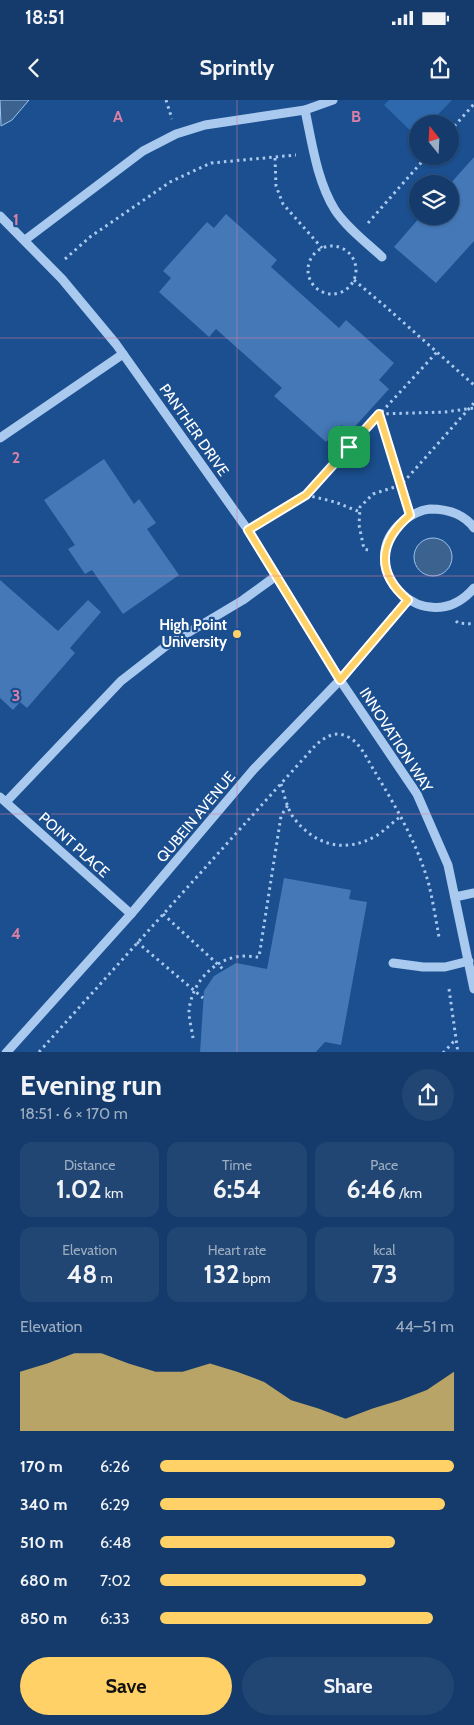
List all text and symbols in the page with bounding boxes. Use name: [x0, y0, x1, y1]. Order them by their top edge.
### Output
text: 18:51: [25, 6, 65, 29]
icon: back: [20, 54, 48, 82]
text: Sprintly: [200, 54, 274, 81]
icon: share: [426, 54, 454, 82]
text: A: [113, 107, 123, 126]
text: B: [351, 107, 361, 126]
north arrow: [409, 115, 459, 165]
map controls: [409, 115, 459, 225]
button: layers: [409, 175, 459, 225]
text: 1: [13, 210, 19, 229]
street label: PANTHER DRIVE: [156, 380, 232, 480]
pin: [328, 426, 370, 468]
icon: arrive: [335, 433, 363, 461]
text: 2: [12, 448, 20, 467]
place label: High Point University: [159, 616, 228, 651]
marker: High Point University: [231, 628, 243, 640]
street label: INNOVATION WAY: [356, 684, 437, 796]
text: 3: [12, 686, 20, 705]
street label: QUBEIN AVENUE: [153, 768, 239, 866]
street label: POINT PLACE: [35, 809, 113, 881]
text: 4: [11, 924, 21, 943]
text: Evening run: [20, 1068, 162, 1102]
button: share: [402, 1069, 454, 1121]
text: 18:51 · 6 × 170 m: [20, 1104, 128, 1123]
text: Distance: [64, 1156, 115, 1174]
text: Time: [222, 1156, 252, 1174]
text: Pace: [370, 1156, 398, 1174]
text: 1.02: [56, 1174, 102, 1204]
text: 6:54: [213, 1174, 261, 1204]
text: 6:46: [347, 1174, 396, 1204]
text: km: [102, 1184, 123, 1202]
text: /km: [396, 1184, 422, 1202]
text: Elevation: [62, 1241, 117, 1259]
text: Heart rate: [208, 1241, 266, 1259]
text: kcal: [373, 1241, 396, 1259]
text: 48: [67, 1259, 97, 1289]
text: 132: [204, 1259, 239, 1289]
text: 73: [371, 1259, 397, 1289]
text: m: [97, 1269, 113, 1287]
text: bpm: [239, 1269, 270, 1287]
text: Elevation: [20, 1317, 83, 1336]
text: 44–51 m: [395, 1317, 454, 1336]
text: 170 m: [20, 1457, 63, 1476]
text: 6:26: [100, 1457, 130, 1476]
text: 340 m: [20, 1495, 67, 1514]
text: 6:29: [100, 1495, 130, 1514]
text: 510 m: [20, 1533, 63, 1552]
text: 6:48: [100, 1533, 131, 1552]
text: 680 m: [20, 1571, 67, 1590]
text: 7:02: [100, 1571, 131, 1590]
text: 850 m: [20, 1609, 67, 1628]
text: 6:33: [100, 1609, 130, 1628]
button: Save: [20, 1657, 232, 1715]
button: Share: [242, 1657, 454, 1715]

